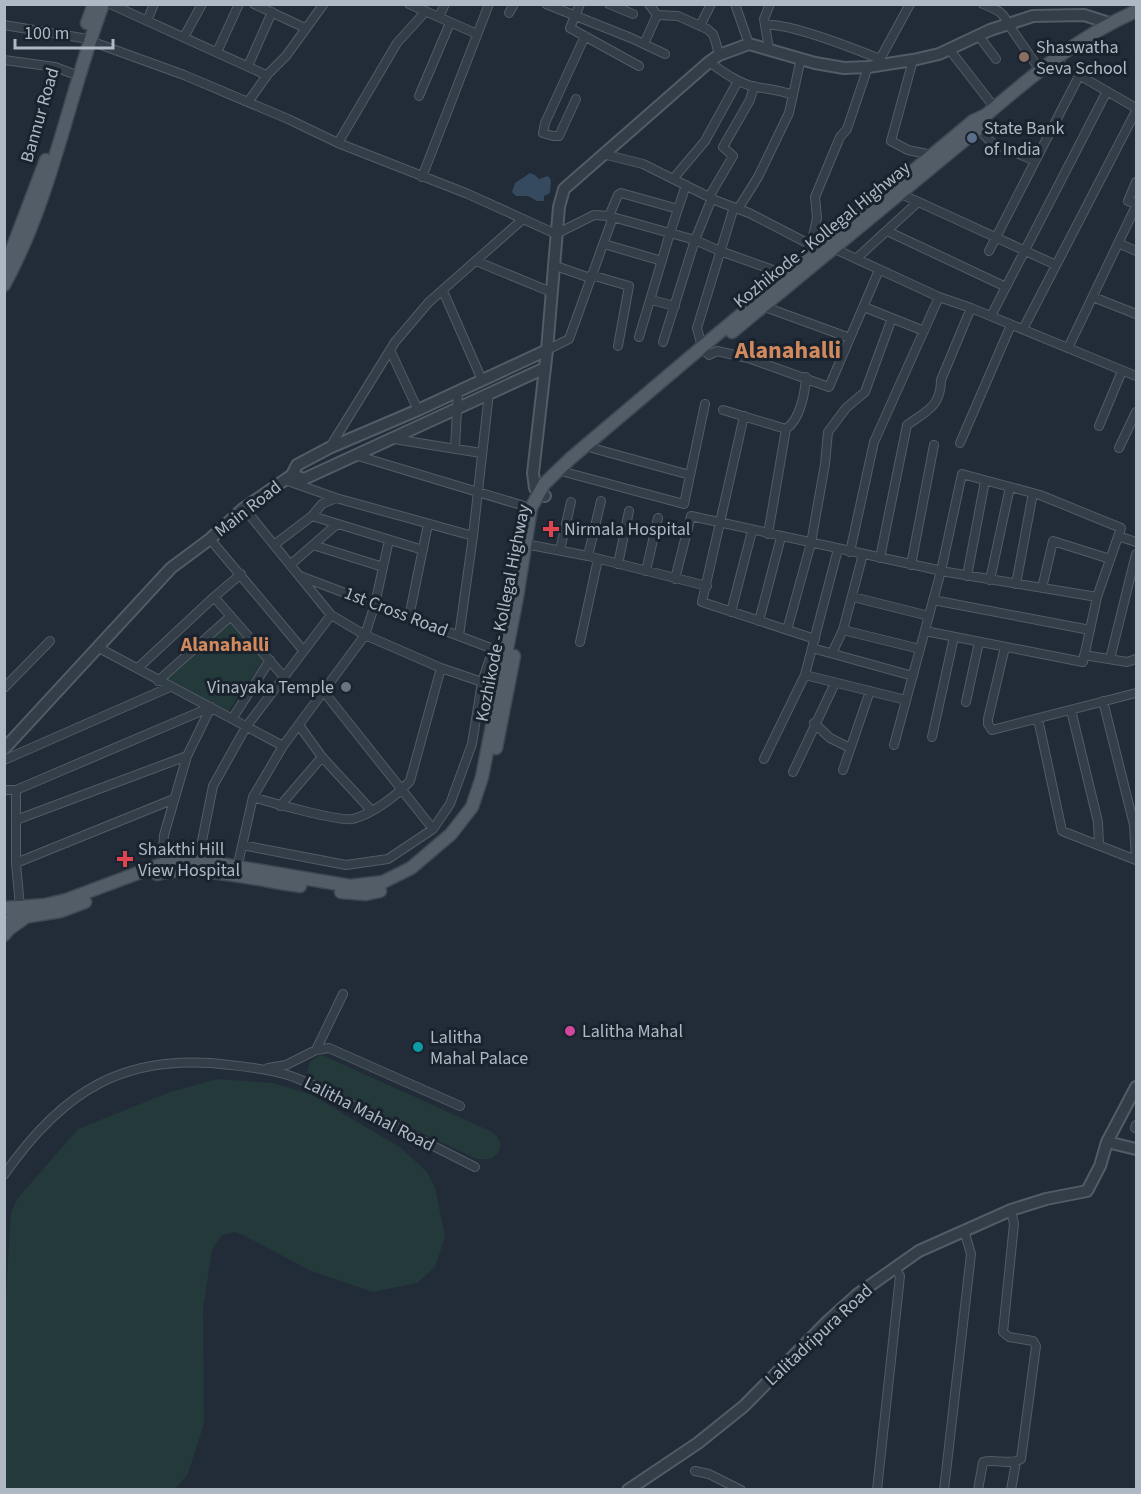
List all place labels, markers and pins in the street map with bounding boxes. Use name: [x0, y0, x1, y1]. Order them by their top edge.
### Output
place label: Shaswatha Seva School: [1036, 35, 1127, 81]
marker: Shaswatha Seva School: [1017, 50, 1031, 64]
place label: State Bank of India: [984, 116, 1065, 162]
marker: State Bank of India: [965, 131, 979, 145]
place label: Nirmala Hospital: [564, 517, 690, 542]
marker: Nirmala Hospital: [542, 520, 560, 538]
place label: Vinayaka Temple: [207, 675, 334, 700]
marker: Vinayaka Temple: [339, 680, 353, 694]
place label: Shakthi Hill View Hospital: [138, 837, 240, 883]
marker: Shakthi Hill View Hospital: [116, 850, 134, 868]
place label: Lalitha Mahal: [582, 1019, 683, 1044]
marker: Lalitha Mahal: [563, 1024, 577, 1038]
place label: Lalitha Mahal Palace: [430, 1025, 528, 1071]
marker: Lalitha Mahal Palace: [411, 1040, 425, 1054]

